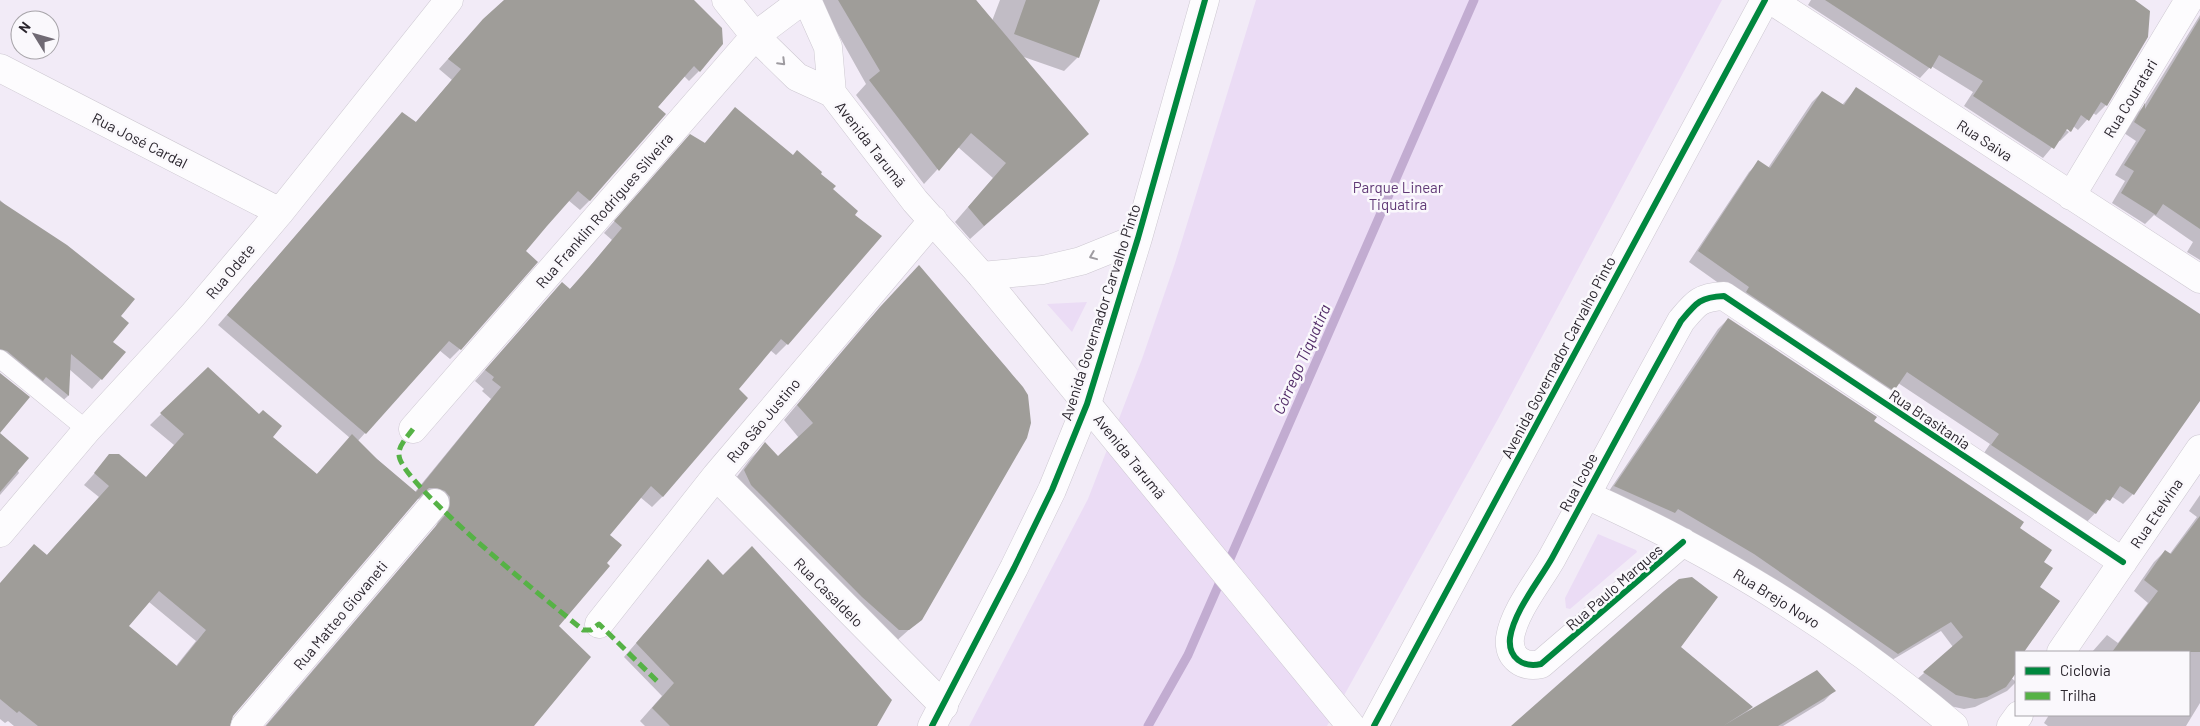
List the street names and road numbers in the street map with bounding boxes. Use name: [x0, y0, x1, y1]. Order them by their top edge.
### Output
street label: Rua Couratari: [2099, 55, 2161, 141]
street label: Avenida Tarumã: [832, 98, 910, 190]
street label: Rua José Cardal: [89, 108, 191, 172]
street label: Rua Saiva: [1954, 115, 2016, 165]
street label: Rua Franklin Rodrigues Silveira: [532, 129, 676, 291]
street label: Avenida Governador Carvalho Pinto: [1056, 202, 1144, 422]
street label: Rua Odete: [202, 240, 258, 302]
street label: Avenida Governador Carvalho Pinto: [1497, 253, 1619, 461]
street label: Rua São Justino: [722, 374, 804, 466]
street label: Rua Brasitania: [1886, 385, 1974, 453]
street label: Avenida Tarumã: [1090, 410, 1170, 502]
street label: Rua Icobe: [1555, 450, 1601, 514]
street label: Rua Etelvina: [2126, 475, 2186, 551]
street label: Rua Paulo Marques: [1562, 540, 1666, 634]
street label: Rua Casaldelo: [791, 554, 867, 630]
street label: Rua Matteo Giovaneti: [289, 557, 391, 673]
street label: Rua Brejo Novo: [1730, 564, 1824, 632]

